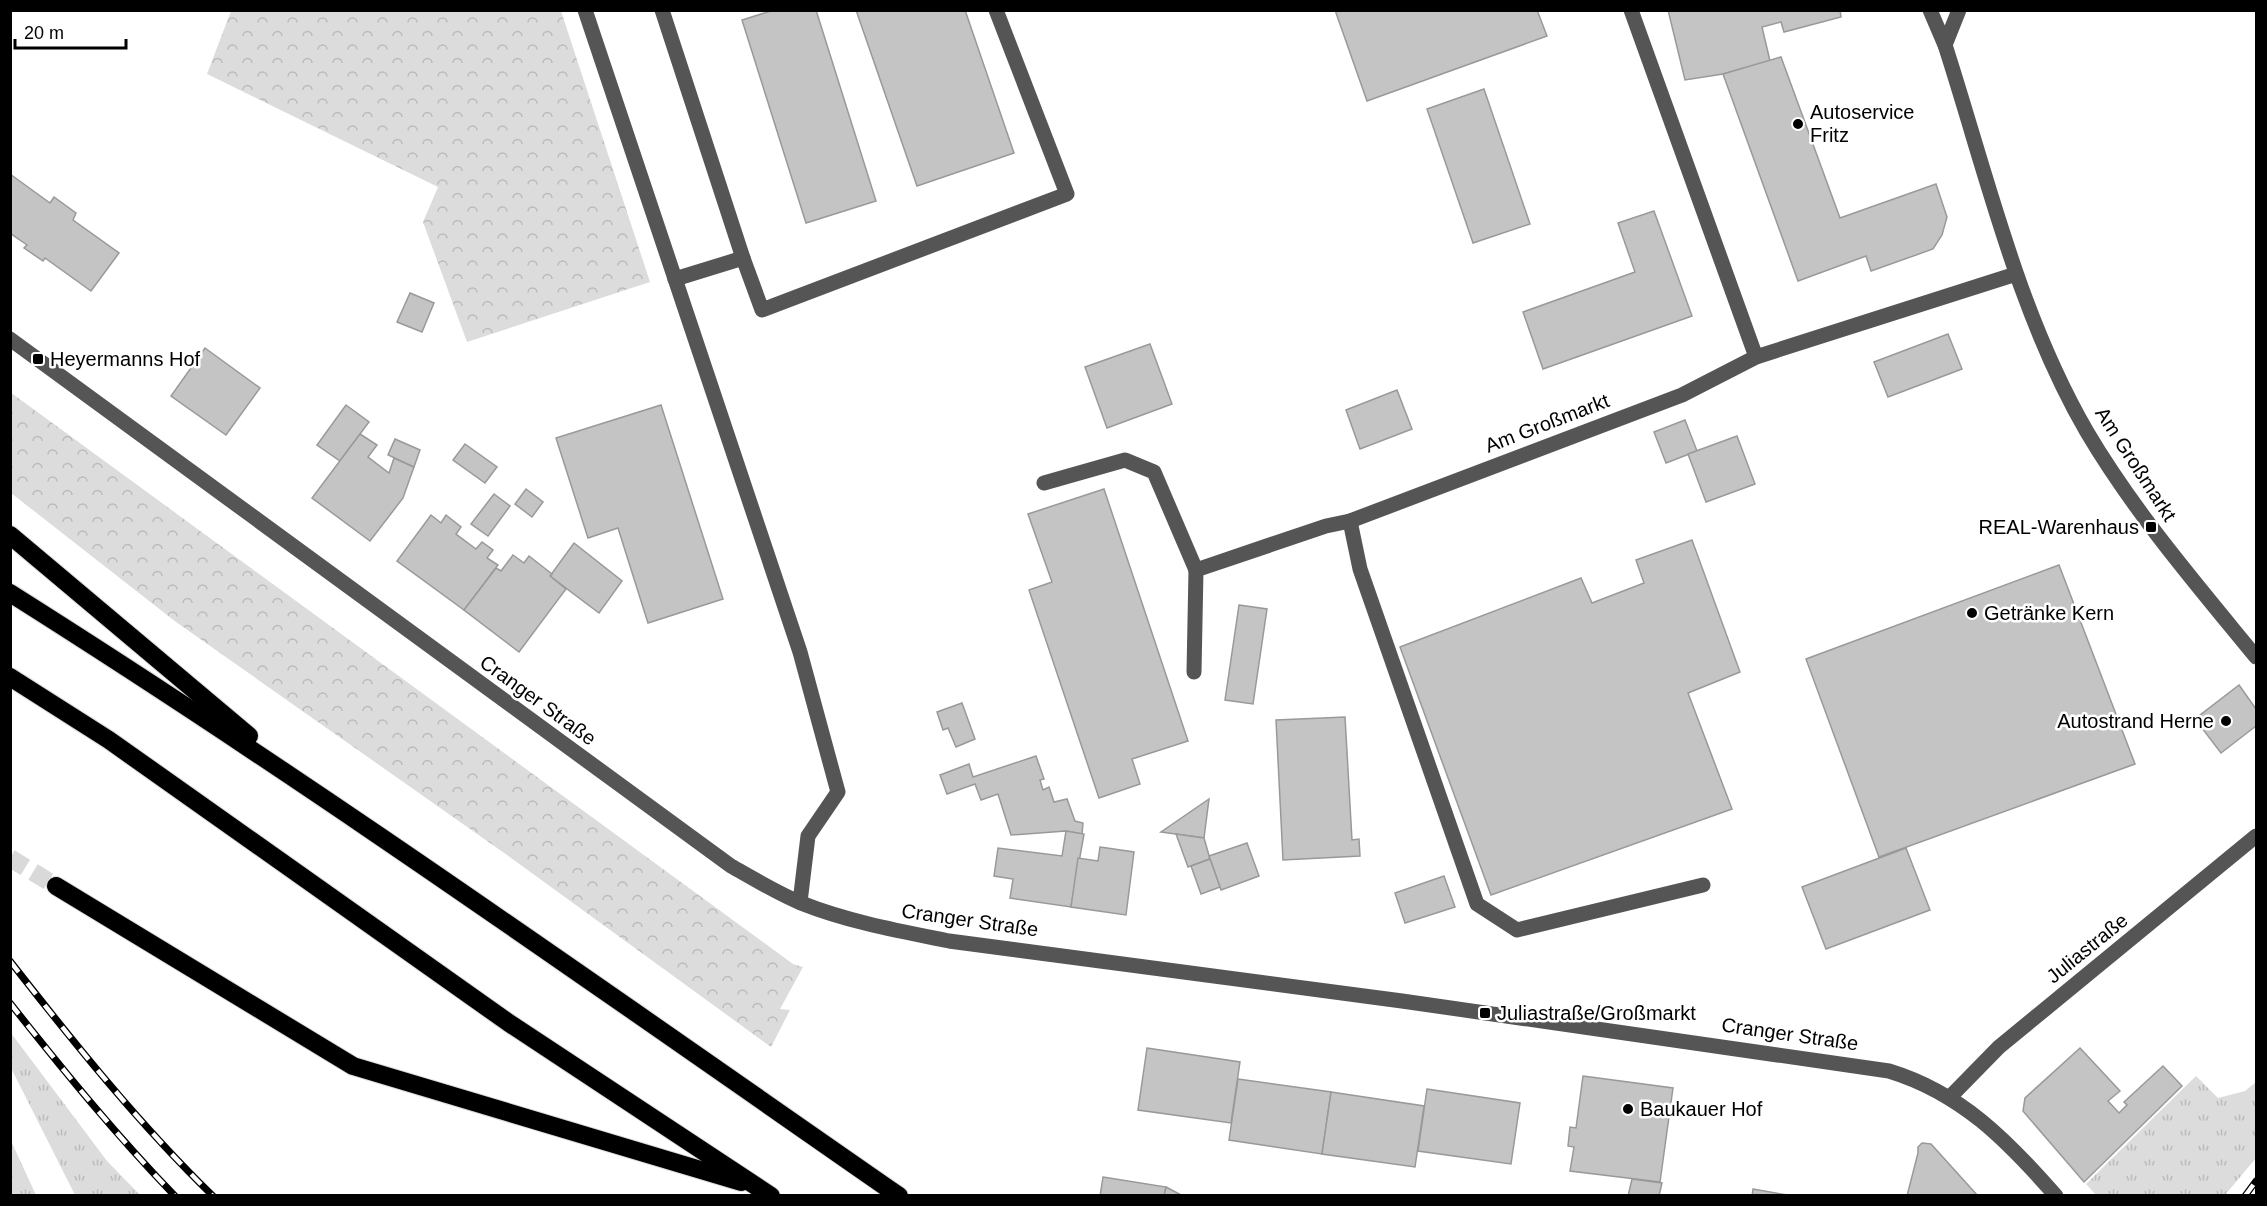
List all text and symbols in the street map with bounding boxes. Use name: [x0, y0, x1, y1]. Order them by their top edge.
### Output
scale bar: [15, 12, 126, 50]
text: 20 m: [24, 23, 64, 43]
place label: Autoservice Fritz: [1810, 101, 1915, 146]
marker: Autoservice Fritz: [1791, 117, 1805, 131]
place label: Heyermanns Hof: [50, 348, 201, 370]
marker: Heyermanns Hof: [31, 352, 45, 366]
street label: Am Großmarkt: [1482, 389, 1613, 457]
street label: Am Großmarkt: [2091, 403, 2181, 525]
place label: REAL-Warenhaus: [1979, 516, 2139, 538]
marker: REAL-Warenhaus: [2144, 520, 2158, 534]
place label: Getränke Kern: [1984, 602, 2114, 624]
marker: Getränke Kern: [1965, 606, 1979, 620]
street label: Cranger Straße: [476, 651, 600, 749]
place label: Autostrand Herne: [2057, 710, 2214, 732]
marker: Autostrand Herne: [2219, 714, 2233, 728]
street label: Cranger Straße: [900, 900, 1040, 940]
street label: Juliastraße: [2042, 909, 2132, 987]
place label: Juliastraße/Großmarkt: [1497, 1002, 1696, 1024]
marker: Juliastraße/Großmarkt: [1478, 1006, 1492, 1020]
street label: Cranger Straße: [1720, 1014, 1860, 1054]
place label: Baukauer Hof: [1640, 1098, 1763, 1120]
marker: Baukauer Hof: [1621, 1102, 1635, 1116]

